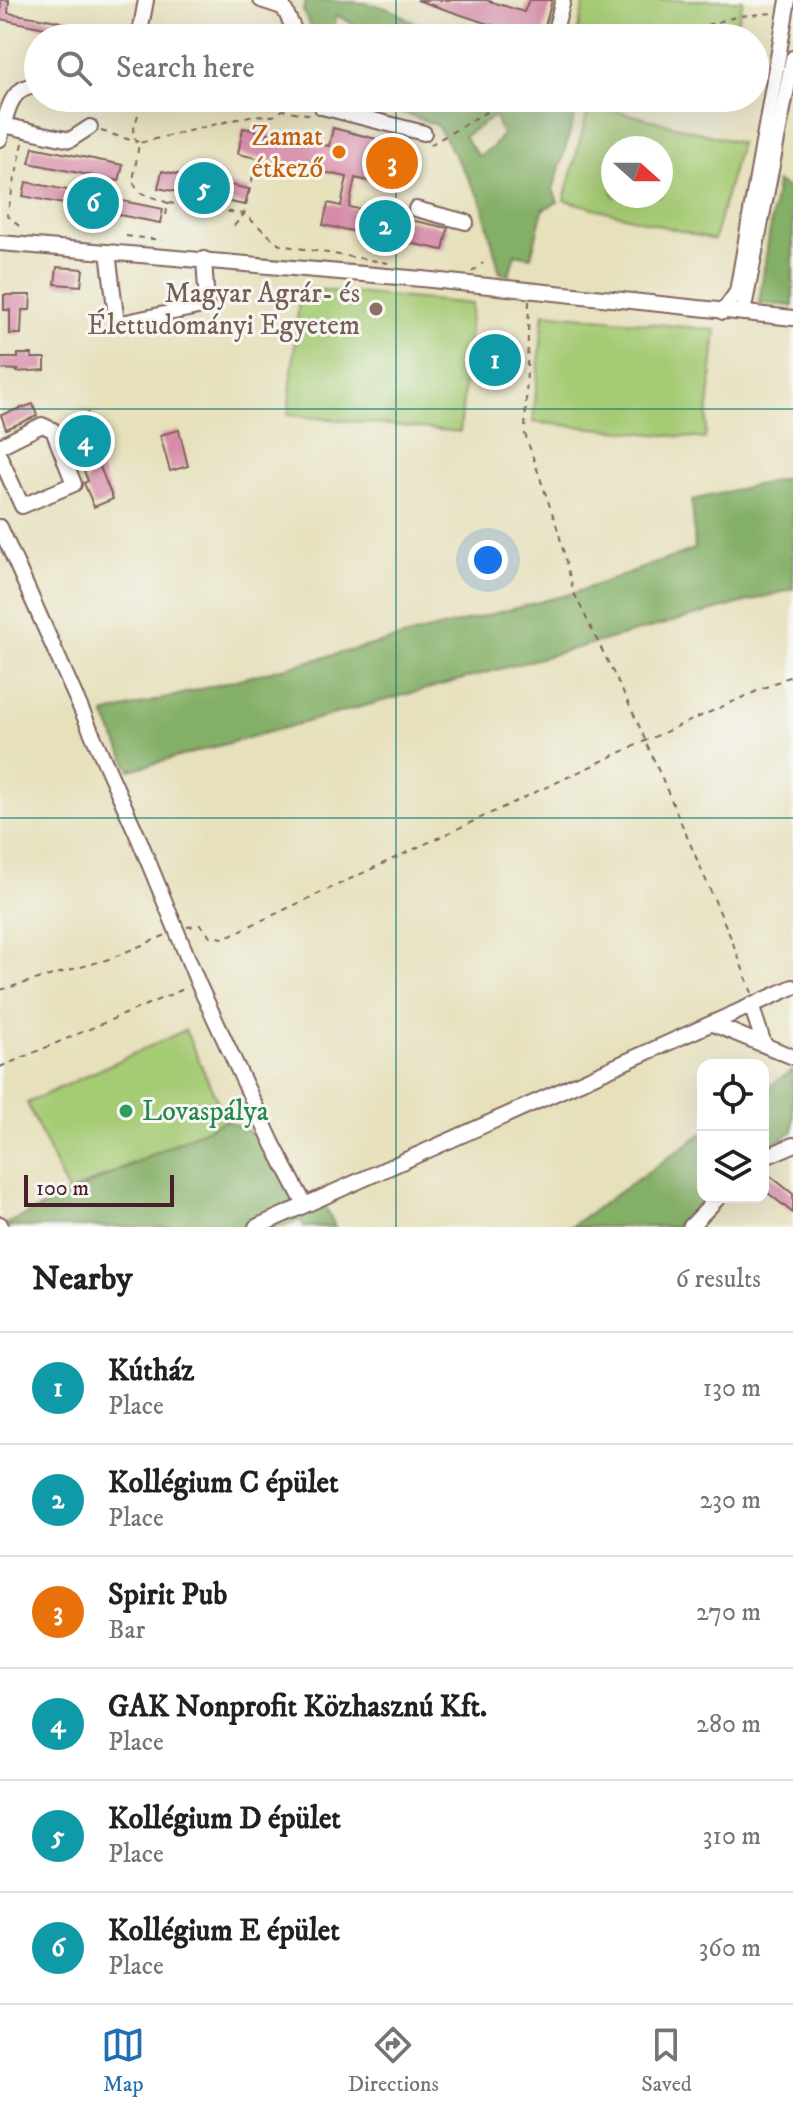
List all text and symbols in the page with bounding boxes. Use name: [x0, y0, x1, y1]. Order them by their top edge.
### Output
search box: [24, 24, 769, 112]
icon: search: [52, 46, 96, 90]
text: Search here: [116, 50, 255, 87]
place label: Zamat étkező: [251, 119, 323, 186]
pin: 3: [366, 133, 418, 193]
north arrow: [601, 136, 673, 208]
marker: Zamat étkező: [330, 143, 348, 161]
pin: 5: [178, 158, 230, 218]
pin: 6: [67, 173, 119, 233]
pin: 2: [359, 196, 411, 256]
place label: Magyar Agrár- és Élettudományi Egyetem: [87, 276, 360, 343]
marker: Magyar Agrár- és Élettudományi Egyetem: [367, 300, 385, 318]
pin: 1: [469, 330, 521, 390]
pin: 4: [59, 411, 111, 471]
your location: [468, 540, 508, 580]
map controls: [697, 1059, 769, 1203]
button: locate: [697, 1059, 769, 1131]
place label: Lovaspálya: [142, 1094, 269, 1129]
marker: Lovaspálya: [117, 1102, 135, 1120]
button: layers: [697, 1131, 769, 1203]
scale bar: [24, 1171, 174, 1207]
text: 100 m: [36, 1175, 89, 1202]
text: Nearby: [32, 1258, 133, 1300]
text: 6 results: [675, 1263, 761, 1296]
text: Kútház: [108, 1353, 194, 1390]
text: 1: [53, 1372, 63, 1405]
text: 130 m: [703, 1372, 761, 1405]
text: Place: [108, 1390, 164, 1423]
text: Kollégium C épület: [108, 1465, 339, 1502]
text: 2: [52, 1484, 64, 1517]
text: 230 m: [699, 1484, 761, 1517]
text: Place: [108, 1502, 164, 1535]
text: Spirit Pub: [108, 1577, 227, 1614]
text: 3: [53, 1596, 63, 1629]
text: 270 m: [696, 1596, 761, 1629]
text: Bar: [108, 1614, 145, 1647]
text: GAK Nonprofit Közhasznú Kft.: [108, 1689, 487, 1726]
text: 4: [51, 1708, 65, 1741]
text: 280 m: [696, 1708, 761, 1741]
text: Place: [108, 1726, 164, 1759]
text: Kollégium D épület: [108, 1801, 341, 1838]
text: 5: [52, 1820, 64, 1853]
text: 310 m: [703, 1820, 761, 1853]
text: Place: [108, 1838, 164, 1871]
text: Kollégium E épület: [108, 1913, 340, 1950]
text: 6: [51, 1932, 65, 1965]
text: 360 m: [699, 1932, 761, 1965]
text: Place: [108, 1950, 164, 1983]
tab: Map: [101, 2023, 145, 2098]
tab: Directions: [348, 2023, 439, 2098]
tab: Saved: [641, 2023, 692, 2098]

